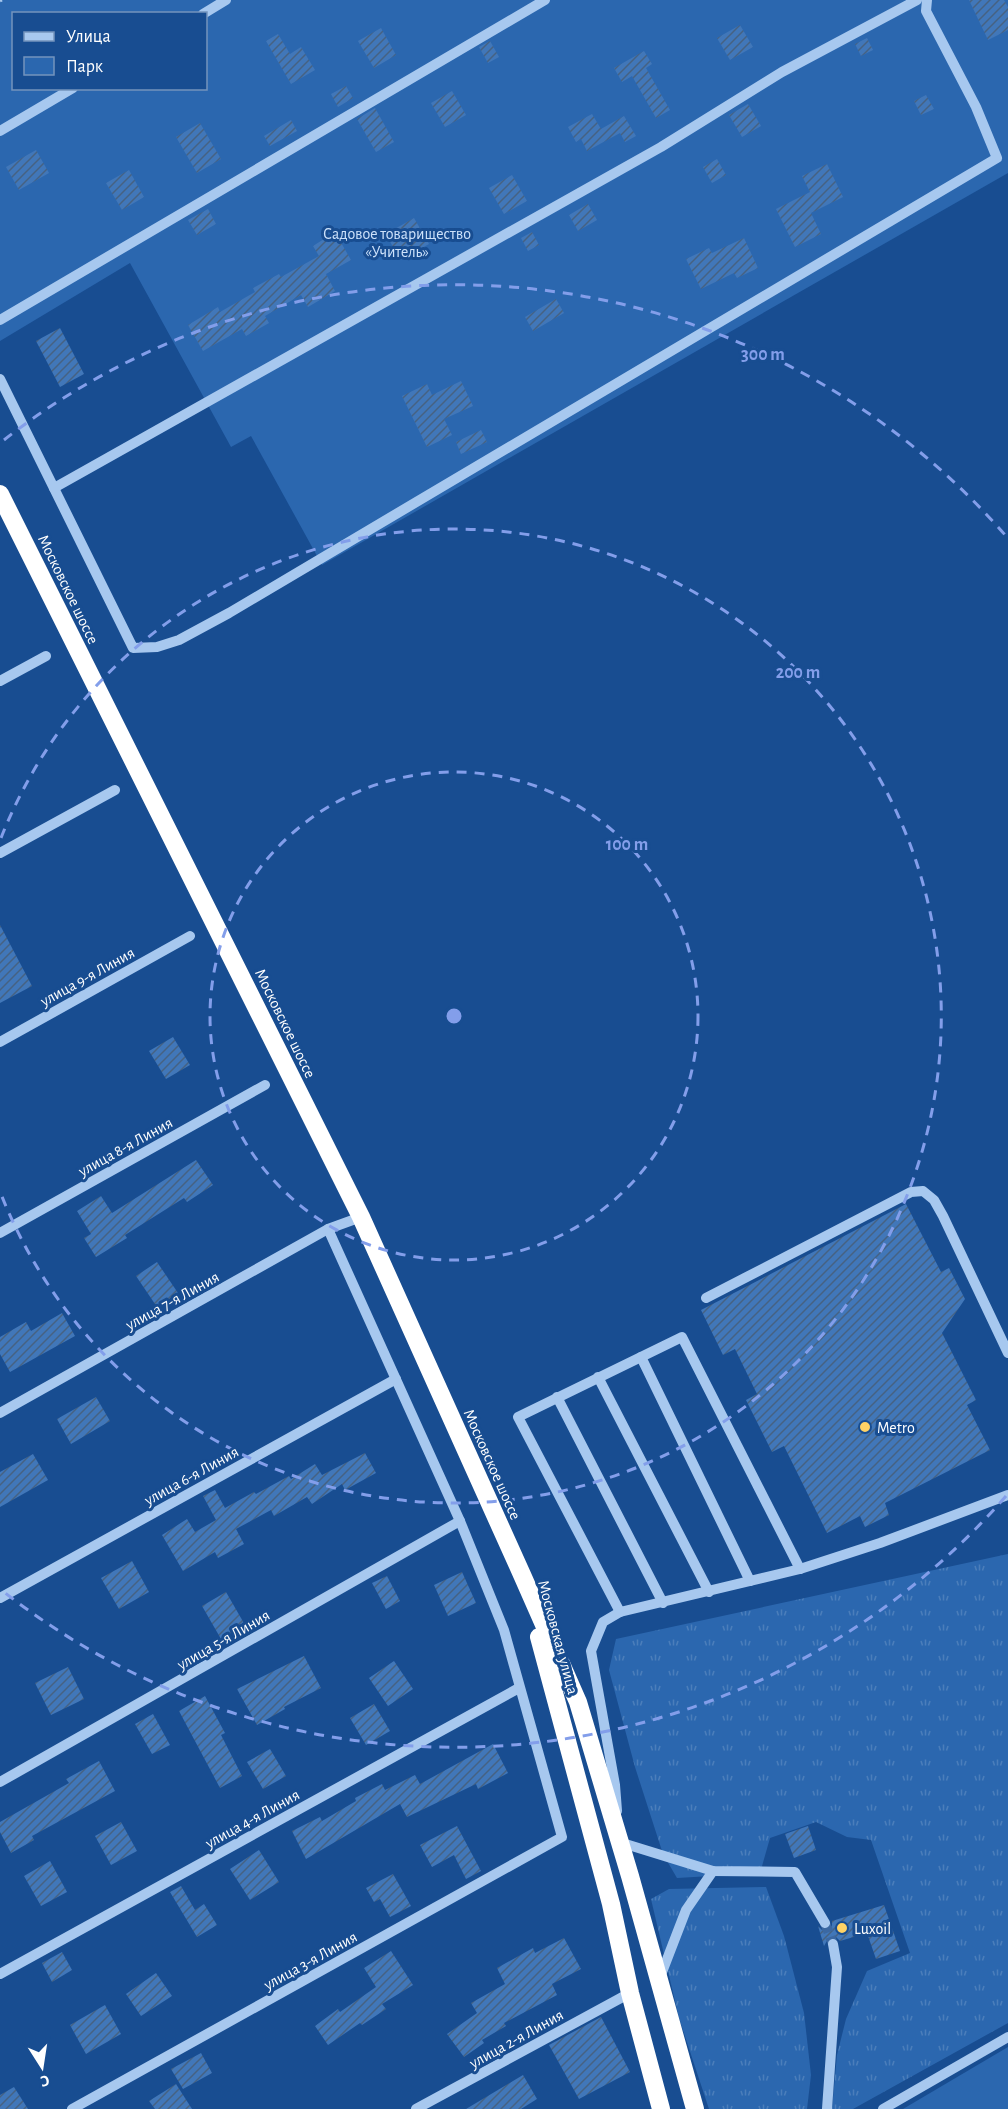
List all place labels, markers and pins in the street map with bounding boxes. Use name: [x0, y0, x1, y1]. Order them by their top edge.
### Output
centre of rings: [444, 1006, 464, 1026]
marker: Metro: [858, 1420, 872, 1434]
place label: Metro: [877, 1420, 915, 1436]
marker: Luxoil: [835, 1921, 849, 1935]
place label: Luxoil: [854, 1921, 891, 1937]

